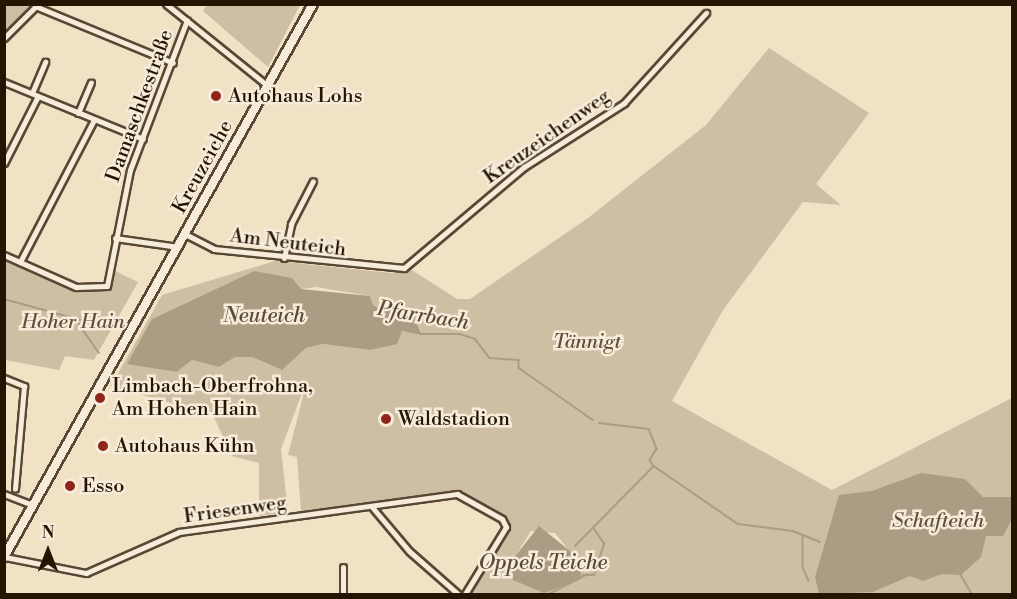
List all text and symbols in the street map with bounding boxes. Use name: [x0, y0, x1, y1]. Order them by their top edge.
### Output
street label: Damaschkestraße: [101, 27, 179, 185]
place label: Autohaus Lohs: [228, 84, 363, 108]
street label: Kreuzeichenweg: [479, 84, 615, 190]
marker: Autohaus Lohs: [209, 89, 223, 103]
street label: Kreuzeiche: [168, 116, 238, 218]
street label: Am Neuteich: [228, 224, 348, 262]
water label: Pfarrbach: [375, 296, 471, 336]
water label: Neuteich: [223, 303, 305, 329]
park label: Hoher Hain: [21, 310, 125, 334]
park label: Tännigt: [553, 330, 621, 354]
place label: Limbach-Oberfrohna, Am Hohen Hain: [112, 374, 313, 421]
marker: Limbach-Oberfrohna, Am Hohen Hain: [93, 391, 107, 405]
place label: Waldstadion: [398, 407, 510, 431]
marker: Waldstadion: [379, 412, 393, 426]
place label: Autohaus Kühn: [115, 434, 254, 458]
marker: Autohaus Kühn: [96, 439, 110, 453]
place label: Esso: [82, 474, 125, 498]
marker: Esso: [63, 479, 77, 493]
street label: Friesenweg: [182, 491, 288, 529]
park label: Schafteich: [892, 509, 984, 533]
north arrow: [18, 521, 78, 581]
text: N: [42, 523, 54, 543]
water label: Oppels Teiche: [479, 550, 607, 576]

